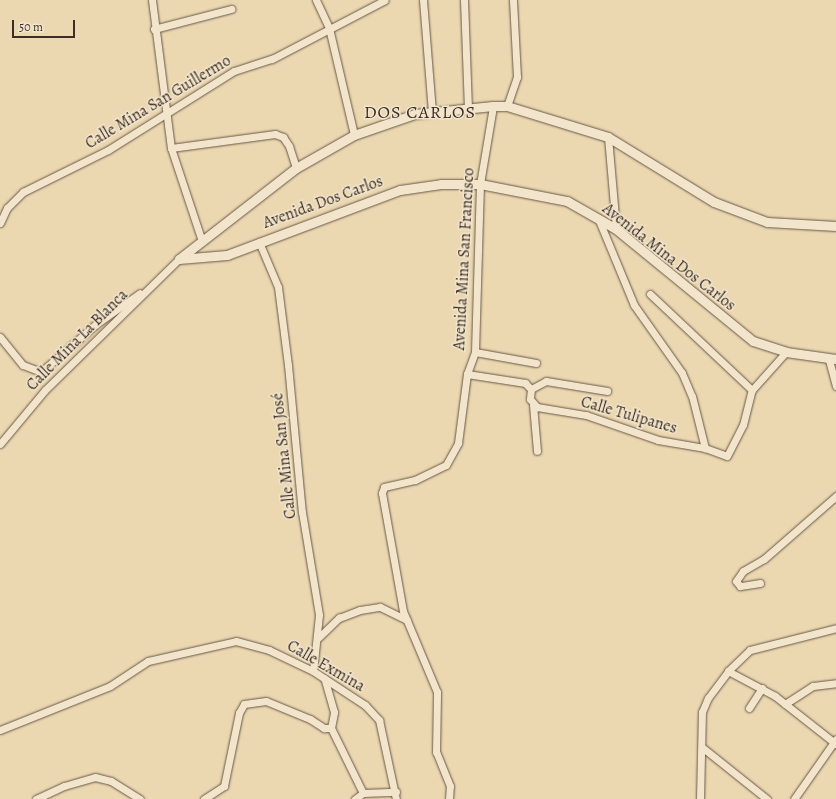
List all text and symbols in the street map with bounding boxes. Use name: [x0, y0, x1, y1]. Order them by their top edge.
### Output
scale bar: [14, 12, 77, 38]
text: 50 m: [19, 19, 43, 35]
street label: Calle Mina San Guillermo: [82, 51, 234, 153]
district label: DOS CARLOS: [364, 101, 476, 123]
street label: Avenida Mina San Francisco: [450, 167, 478, 351]
street label: Avenida Dos Carlos: [260, 171, 386, 233]
street label: Avenida Mina Dos Carlos: [599, 199, 739, 315]
street label: Calle Mina La Blanca: [22, 285, 132, 395]
street label: Calle Mina San José: [268, 392, 300, 520]
street label: Calle Tulipanes: [579, 392, 679, 438]
street label: Calle Exmina: [284, 636, 368, 696]

